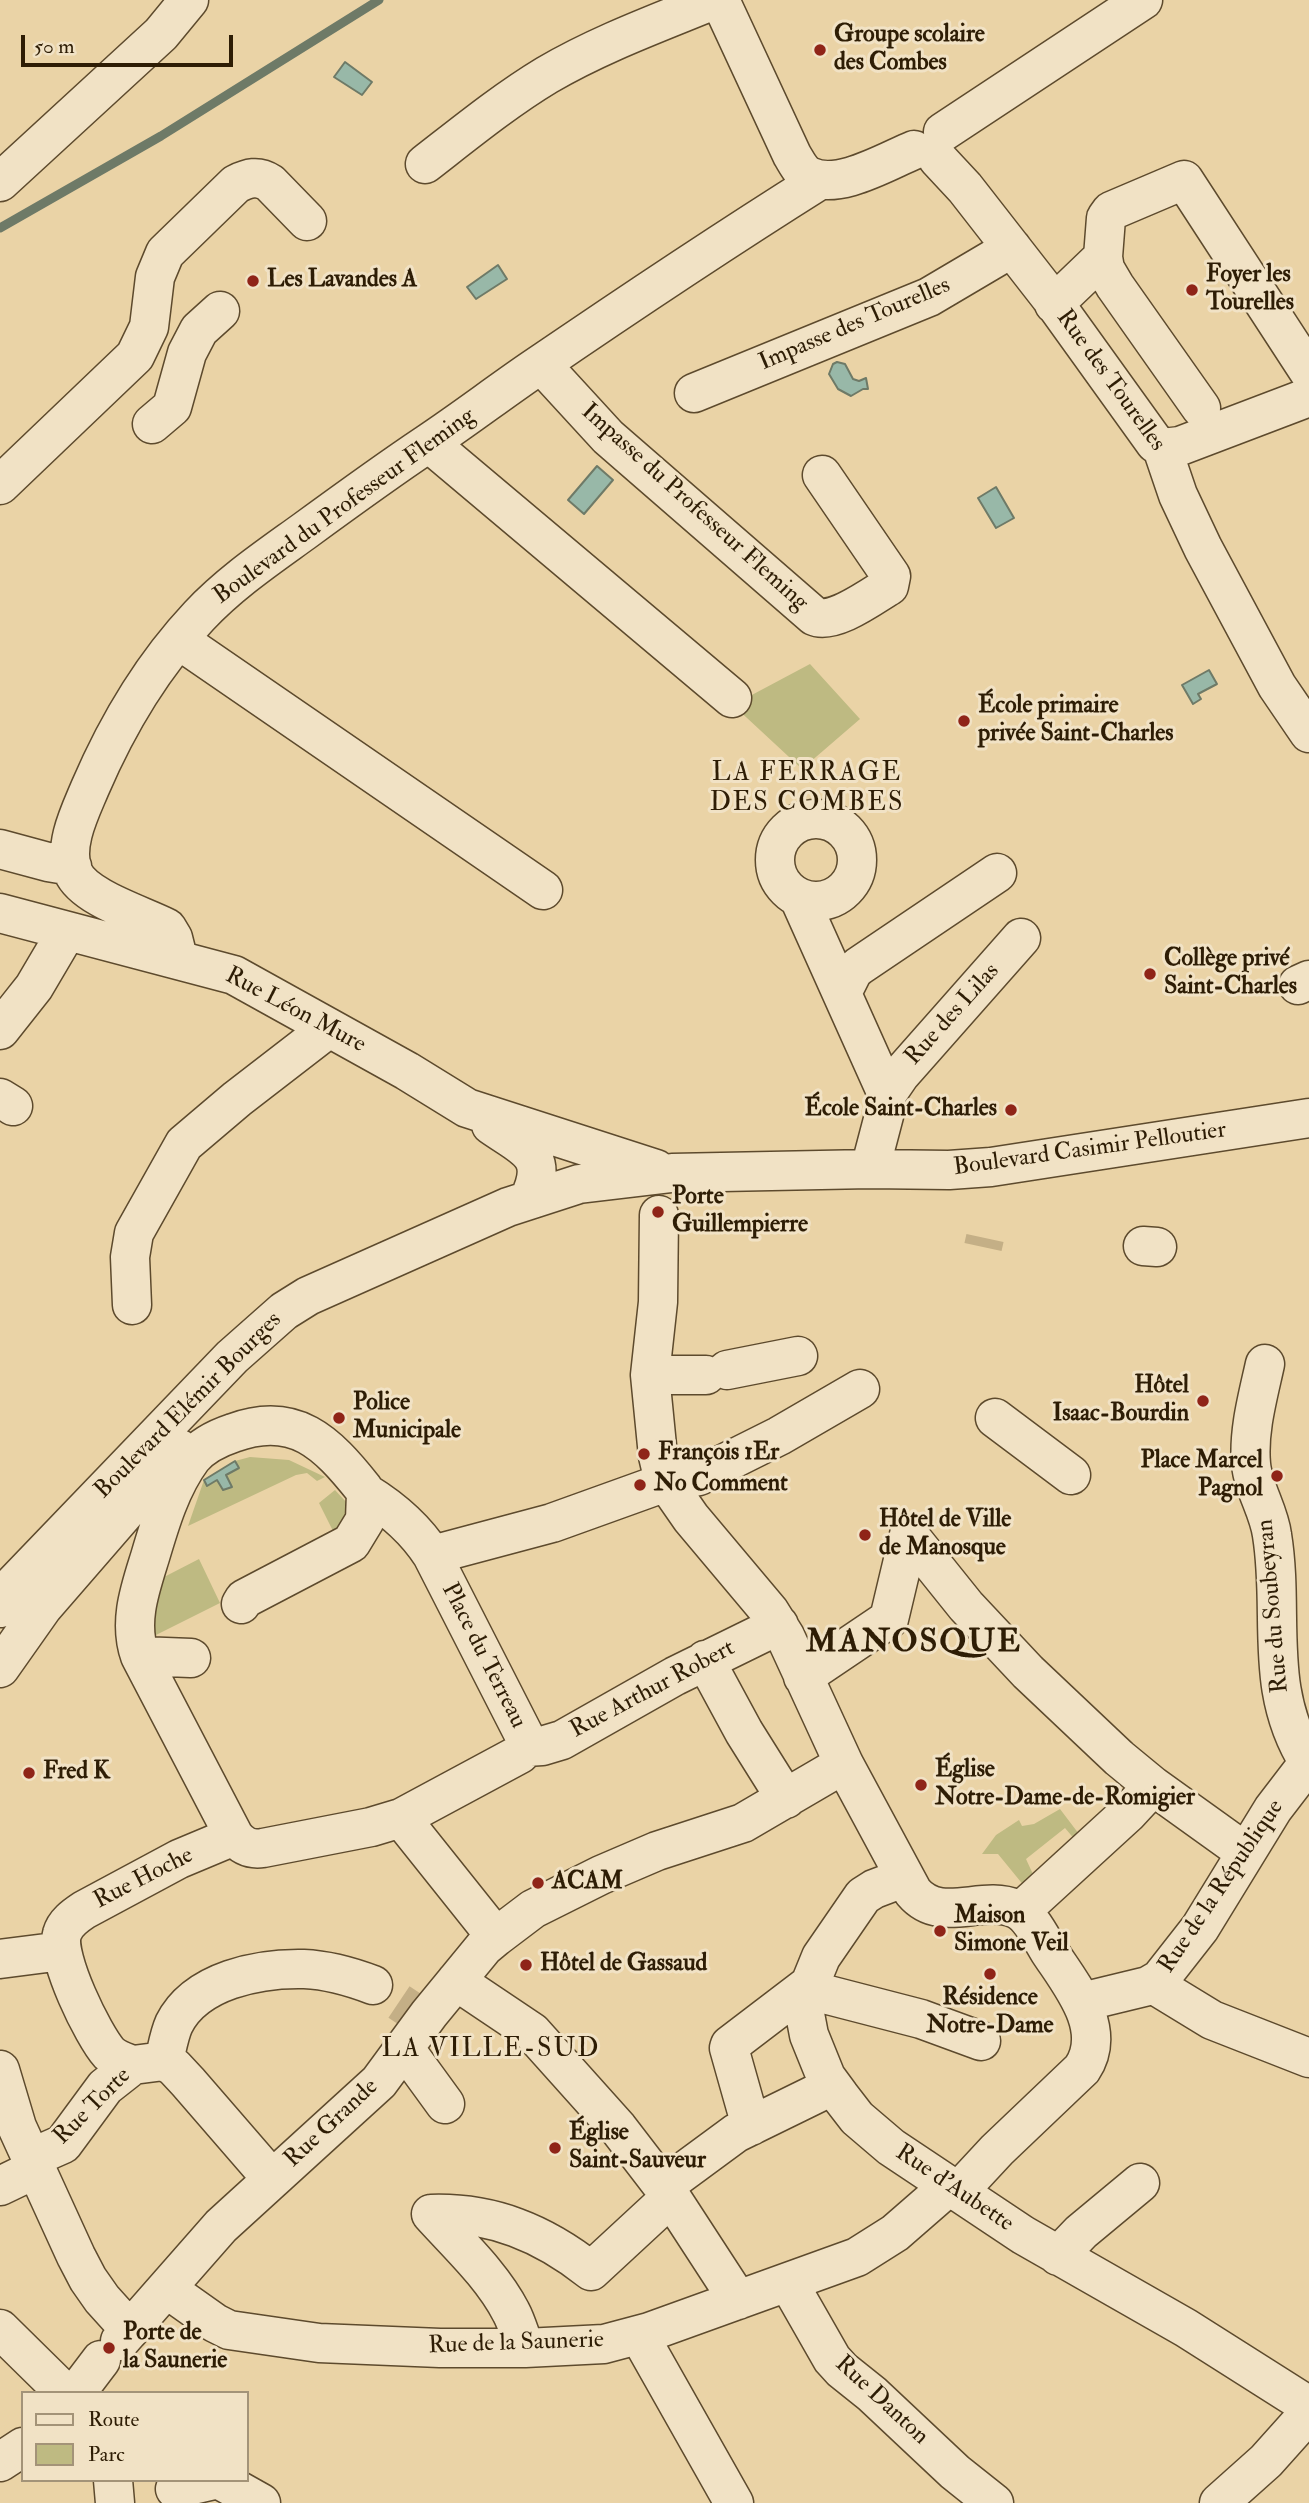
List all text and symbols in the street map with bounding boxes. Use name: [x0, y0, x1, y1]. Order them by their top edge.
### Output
scale bar: [24, 21, 236, 65]
place label: Groupe scolaire des Combes: [834, 22, 985, 78]
text: 50 m: [34, 33, 75, 60]
marker: Groupe scolaire des Combes: [812, 42, 828, 58]
place label: Foyer les Tourelles: [1206, 262, 1294, 318]
place label: Les Lavandes A: [267, 267, 417, 295]
street label: Impasse des Tourelles: [755, 272, 955, 378]
marker: Les Lavandes A: [245, 273, 261, 289]
marker: Foyer les Tourelles: [1184, 282, 1200, 298]
street label: Rue des Tourelles: [1049, 305, 1171, 457]
street label: Impasse du Professeur Fleming: [574, 398, 814, 618]
street label: Boulevard du Professeur Fleming: [209, 402, 481, 612]
place label: École primaire privée Saint-Charles: [978, 693, 1173, 749]
marker: École primaire privée Saint-Charles: [956, 713, 972, 729]
district label: LA FERRAGE DES COMBES: [711, 758, 903, 820]
place label: Collège privé Saint-Charles: [1164, 946, 1297, 1002]
street label: Rue des Lilas: [900, 958, 1006, 1072]
street label: Rue Léon Mure: [220, 962, 370, 1060]
marker: Collège privé Saint-Charles: [1142, 966, 1158, 982]
place label: École Saint-Charles: [805, 1096, 997, 1124]
marker: École Saint-Charles: [1003, 1102, 1019, 1118]
street label: Boulevard Casimir Pelloutier: [952, 1117, 1228, 1183]
place label: Porte Guillempierre: [672, 1184, 808, 1240]
marker: Porte Guillempierre: [650, 1204, 666, 1220]
street label: Boulevard Elémir Bourges: [90, 1307, 288, 1505]
place label: Hôtel Isaac-Bourdin: [1052, 1373, 1189, 1429]
place label: Police Municipale: [353, 1390, 461, 1446]
marker: Hôtel Isaac-Bourdin: [1195, 1393, 1211, 1409]
marker: Police Municipale: [331, 1410, 347, 1426]
place label: François 1Er: [658, 1440, 779, 1468]
marker: François 1Er: [636, 1446, 652, 1462]
place label: Place Marcel Pagnol: [1141, 1448, 1263, 1504]
marker: Place Marcel Pagnol: [1269, 1468, 1285, 1484]
place label: No Comment: [654, 1471, 788, 1499]
marker: No Comment: [632, 1477, 648, 1493]
place label: Hôtel de Ville de Manosque: [879, 1507, 1011, 1563]
street label: Rue du Soubeyran: [1252, 1518, 1296, 1694]
marker: Hôtel de Ville de Manosque: [857, 1527, 873, 1543]
street label: Place du Terreau: [434, 1579, 532, 1733]
district label: MANOSQUE: [807, 1625, 1021, 1663]
street label: Rue Arthur Robert: [566, 1635, 740, 1745]
place label: Église Notre-Dame-de-Romigier: [935, 1757, 1195, 1813]
place label: Fred K: [43, 1759, 110, 1787]
marker: Fred K: [21, 1765, 37, 1781]
marker: Église Notre-Dame-de-Romigier: [913, 1777, 929, 1793]
street label: Rue de la République: [1153, 1795, 1291, 1979]
street label: Rue Hoche: [90, 1842, 198, 1916]
place label: ACAM: [552, 1869, 623, 1897]
marker: ACAM: [530, 1875, 546, 1891]
place label: Maison Simone Veil: [954, 1903, 1069, 1959]
marker: Maison Simone Veil: [932, 1923, 948, 1939]
place label: Hôtel de Gassaud: [540, 1951, 707, 1979]
marker: Hôtel de Gassaud: [518, 1957, 534, 1973]
marker: Résidence Notre-Dame: [982, 1966, 998, 1982]
place label: Résidence Notre-Dame: [926, 1985, 1054, 2041]
district label: LA VILLE-SUD: [383, 2034, 599, 2066]
street label: Rue Torte: [48, 2062, 138, 2152]
street label: Rue Grande: [279, 2073, 385, 2175]
place label: Église Saint-Sauveur: [569, 2120, 706, 2176]
street label: Rue d'Aubette: [889, 2139, 1019, 2239]
marker: Église Saint-Sauveur: [547, 2140, 563, 2156]
place label: Porte de la Saunerie: [123, 2320, 227, 2376]
street label: Rue de la Saunerie: [428, 2327, 604, 2361]
marker: Porte de la Saunerie: [101, 2340, 117, 2356]
street label: Rue Danton: [828, 2350, 934, 2452]
legend: [21, 2391, 248, 2482]
text: Route: [88, 2406, 139, 2433]
text: Parc: [88, 2441, 125, 2468]

